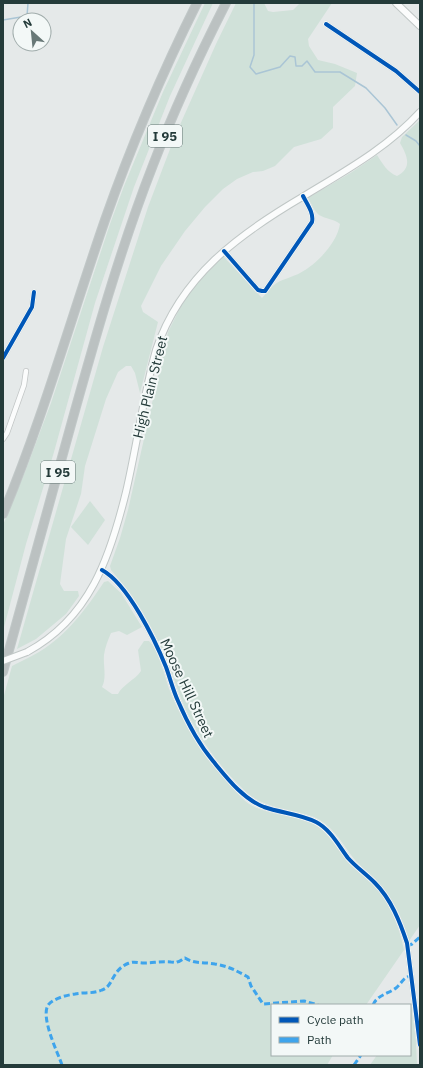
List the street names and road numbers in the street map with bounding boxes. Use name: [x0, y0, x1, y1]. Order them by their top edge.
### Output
road number: I 95: [148, 125, 182, 147]
street label: High Plain Street: [129, 334, 171, 440]
road number: I 95: [41, 461, 75, 483]
street label: Moose Hill Street: [156, 635, 218, 741]

